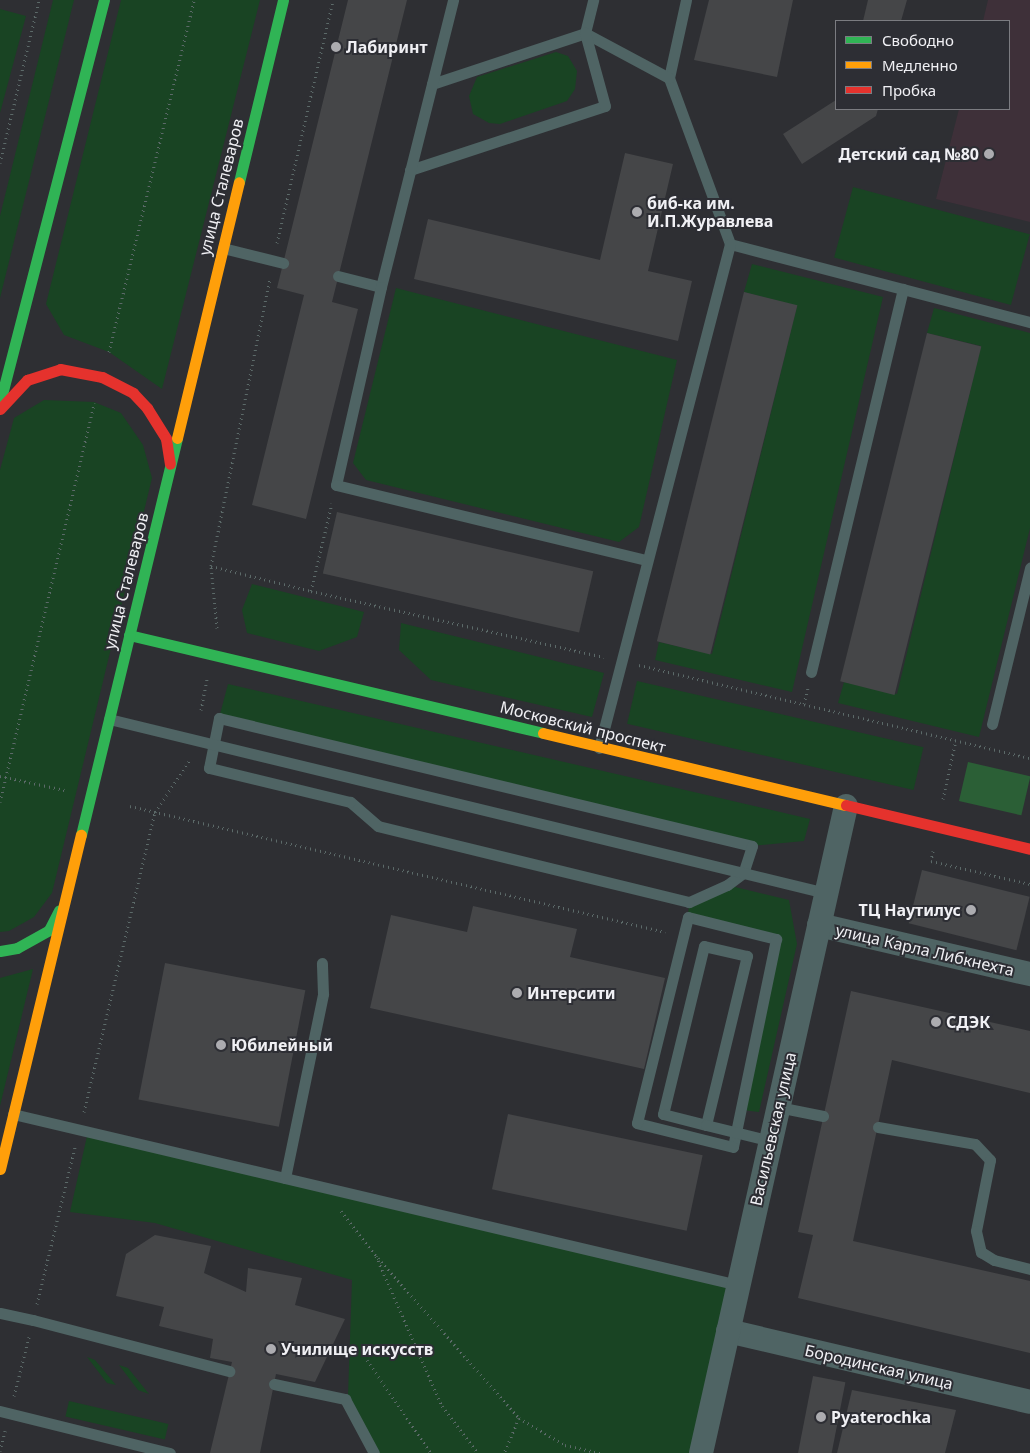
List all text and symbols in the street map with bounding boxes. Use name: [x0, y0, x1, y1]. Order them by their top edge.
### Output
legend: [835, 20, 1010, 110]
text: Свободно: [882, 30, 954, 50]
place label: Лабиринт: [346, 37, 428, 57]
marker: Лабиринт: [330, 41, 342, 53]
text: Медленно: [882, 55, 958, 75]
text: Пробка: [882, 80, 936, 100]
street label: улица Сталеваров: [195, 117, 247, 257]
place label: Детский сад №80: [838, 144, 979, 164]
marker: Детский сад №80: [983, 148, 995, 160]
place label: биб-ка им. И.П.Журавлева: [647, 193, 773, 231]
marker: биб-ка им. И.П.Журавлева: [631, 206, 643, 218]
street label: улица Сталеваров: [100, 511, 152, 651]
street label: Московский проспект: [498, 697, 668, 757]
place label: ТЦ Наутилус: [858, 900, 961, 920]
marker: ТЦ Наутилус: [965, 904, 977, 916]
street label: улица Карла Либкнехта: [834, 920, 1016, 980]
place label: Интерсити: [527, 983, 616, 1003]
marker: Интерсити: [511, 987, 523, 999]
place label: СДЭК: [946, 1012, 990, 1032]
marker: СДЭК: [930, 1016, 942, 1028]
place label: Юбилейный: [231, 1035, 333, 1055]
marker: Юбилейный: [215, 1039, 227, 1051]
street label: Васильевская улица: [746, 1050, 800, 1208]
place label: Училище искусств: [281, 1339, 433, 1359]
street label: Бородинская улица: [803, 1341, 955, 1393]
marker: Училище искусств: [265, 1343, 277, 1355]
place label: Pyaterochka: [831, 1407, 931, 1427]
marker: Pyaterochka: [815, 1411, 827, 1423]

